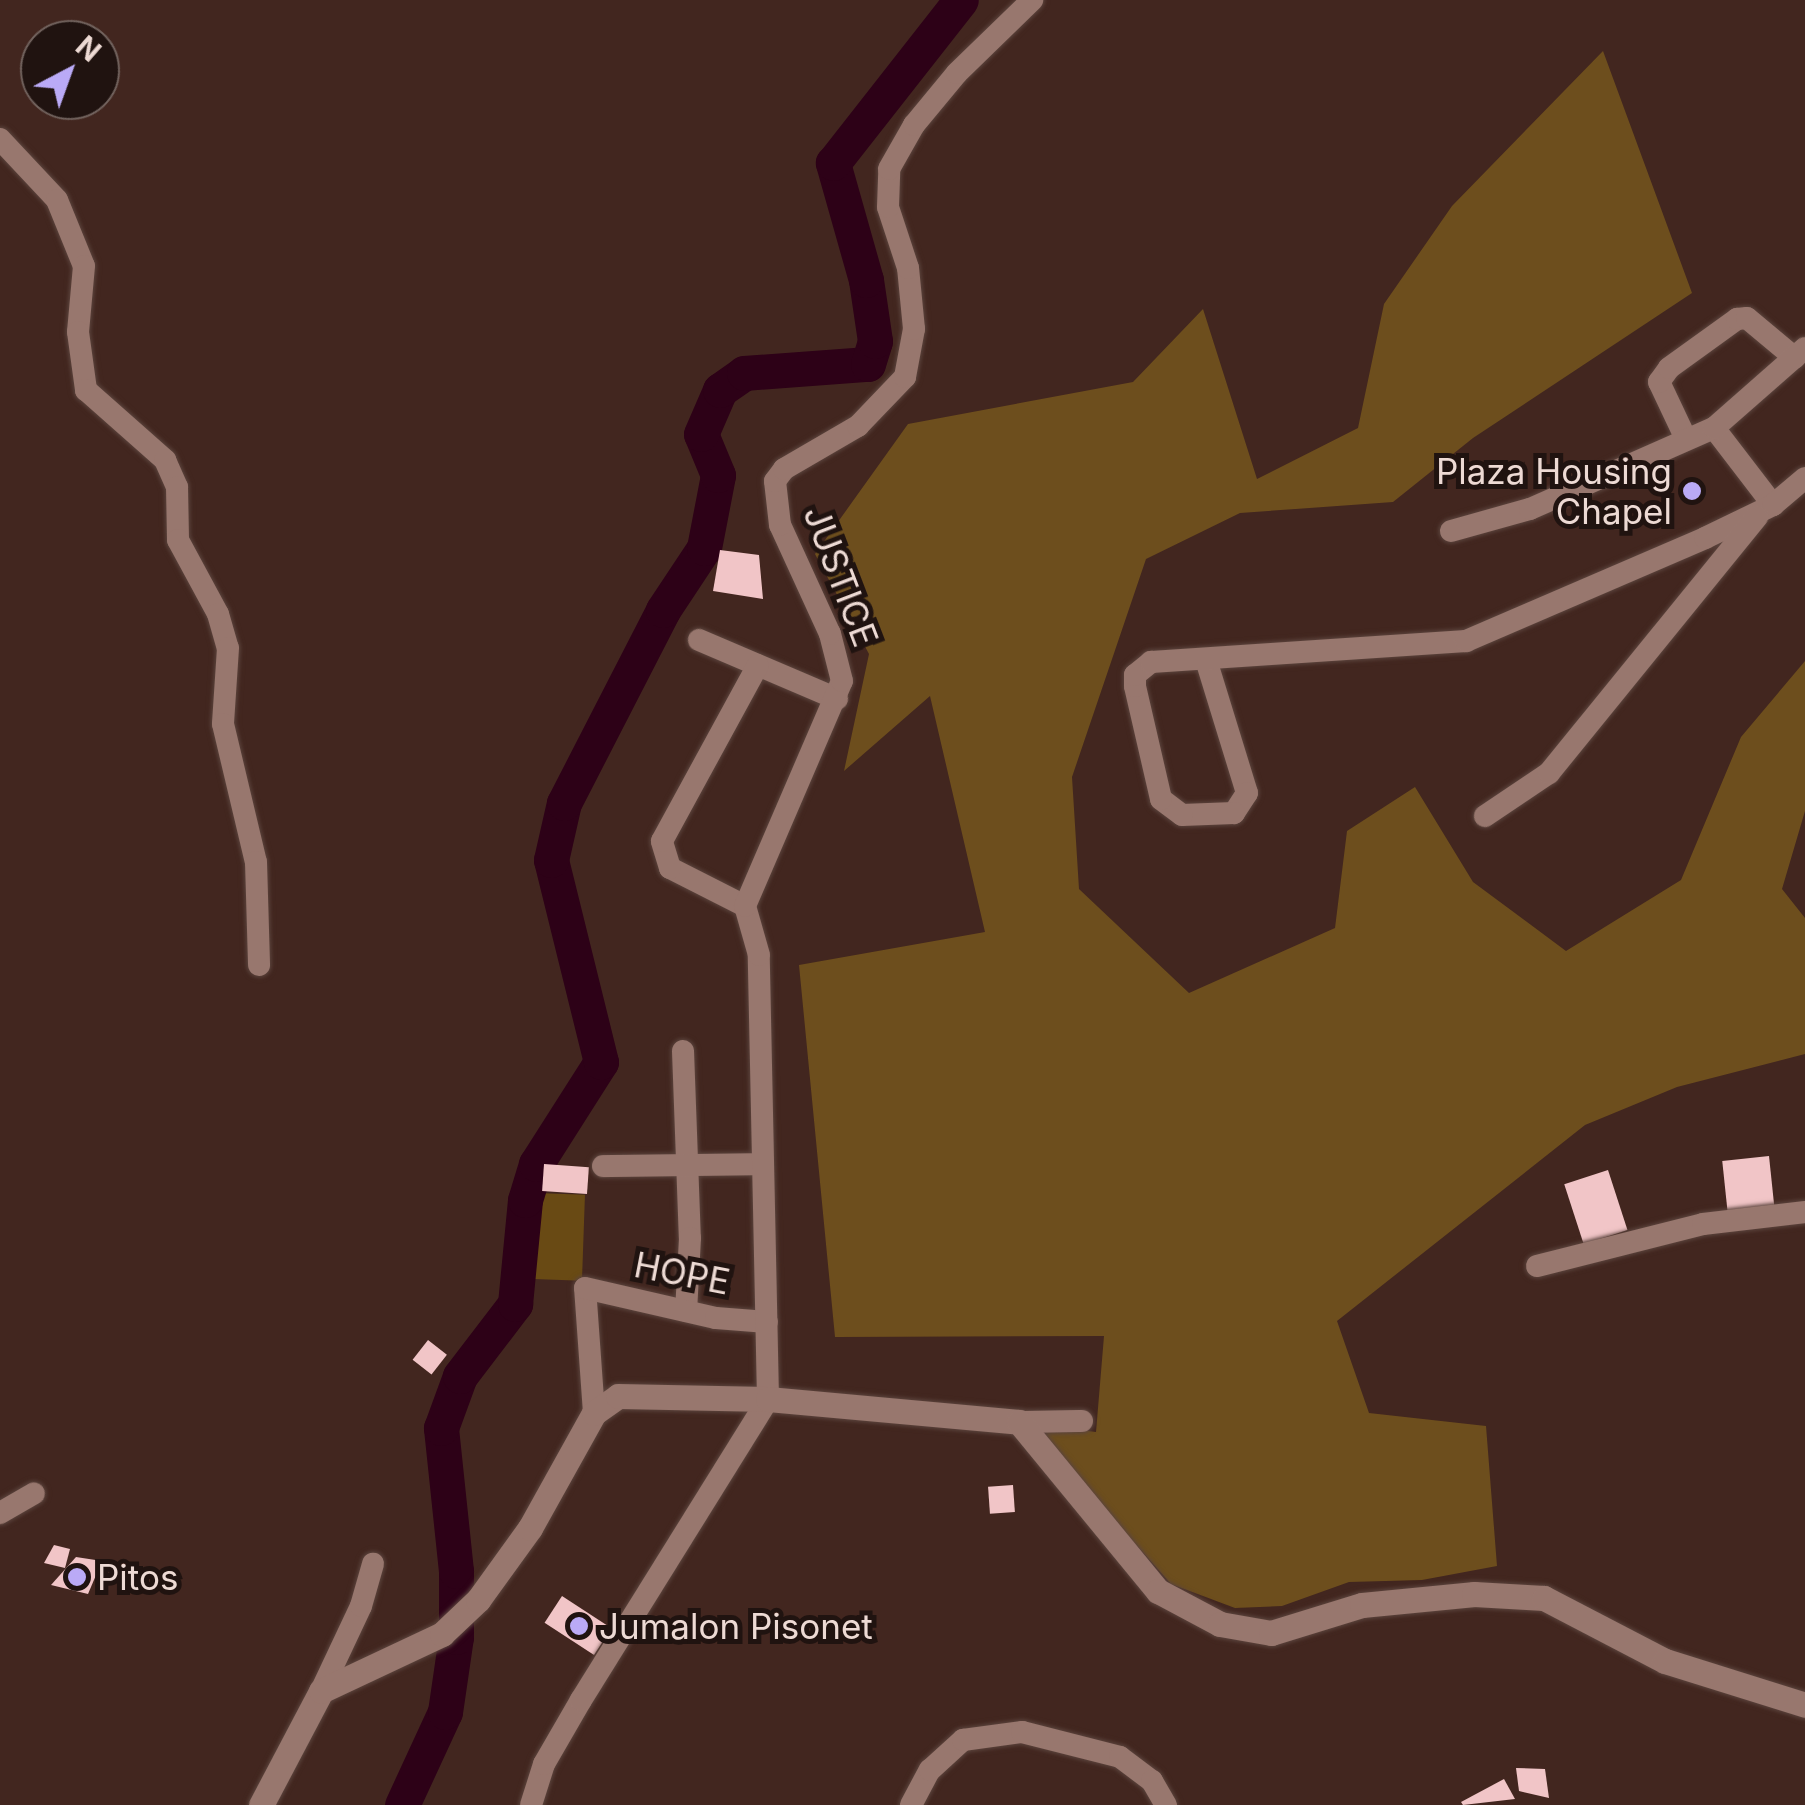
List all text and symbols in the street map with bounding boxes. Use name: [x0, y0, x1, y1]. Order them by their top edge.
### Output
north arrow: [20, 20, 120, 120]
text: N: [69, 29, 108, 69]
place label: Plaza Housing Chapel: [1436, 450, 1672, 532]
marker: Plaza Housing Chapel: [1681, 480, 1703, 502]
street label: JUSTICE: [795, 500, 887, 652]
street label: HOPE: [631, 1243, 733, 1303]
place label: Pitos: [97, 1556, 178, 1598]
marker: Pitos: [66, 1566, 88, 1588]
place label: Jumalon Pisonet: [599, 1605, 873, 1647]
marker: Jumalon Pisonet: [568, 1615, 590, 1637]

